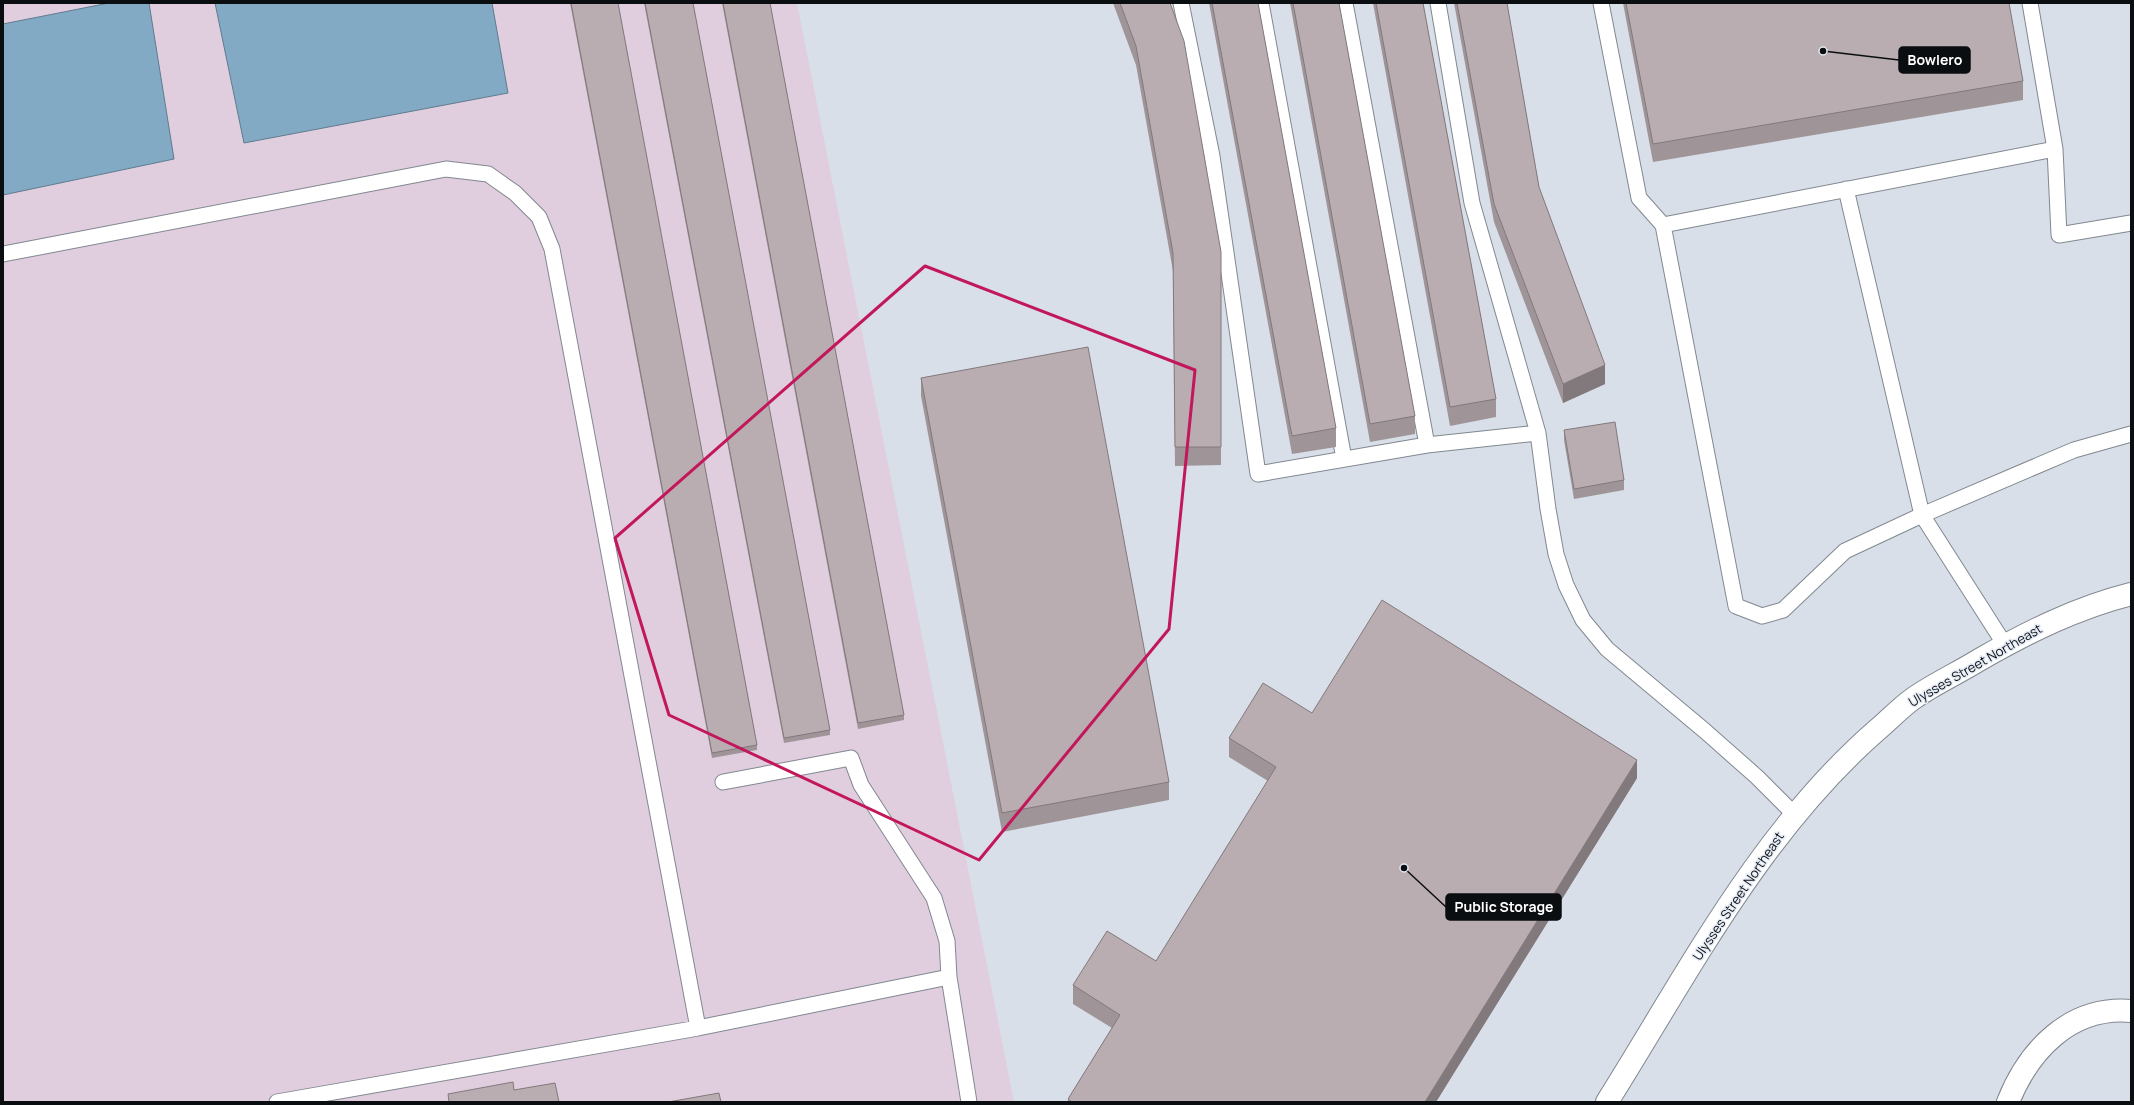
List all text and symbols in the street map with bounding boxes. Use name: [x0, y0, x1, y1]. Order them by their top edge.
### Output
callout: Bowlero: [1899, 47, 1970, 73]
text: Bowlero: [1908, 50, 1963, 69]
street label: Ulysses Street Northeast: [1905, 619, 2045, 711]
street label: Ulysses Street Northeast: [1688, 828, 1788, 964]
callout: Public Storage: [1446, 894, 1561, 920]
text: Public Storage: [1454, 897, 1554, 916]

